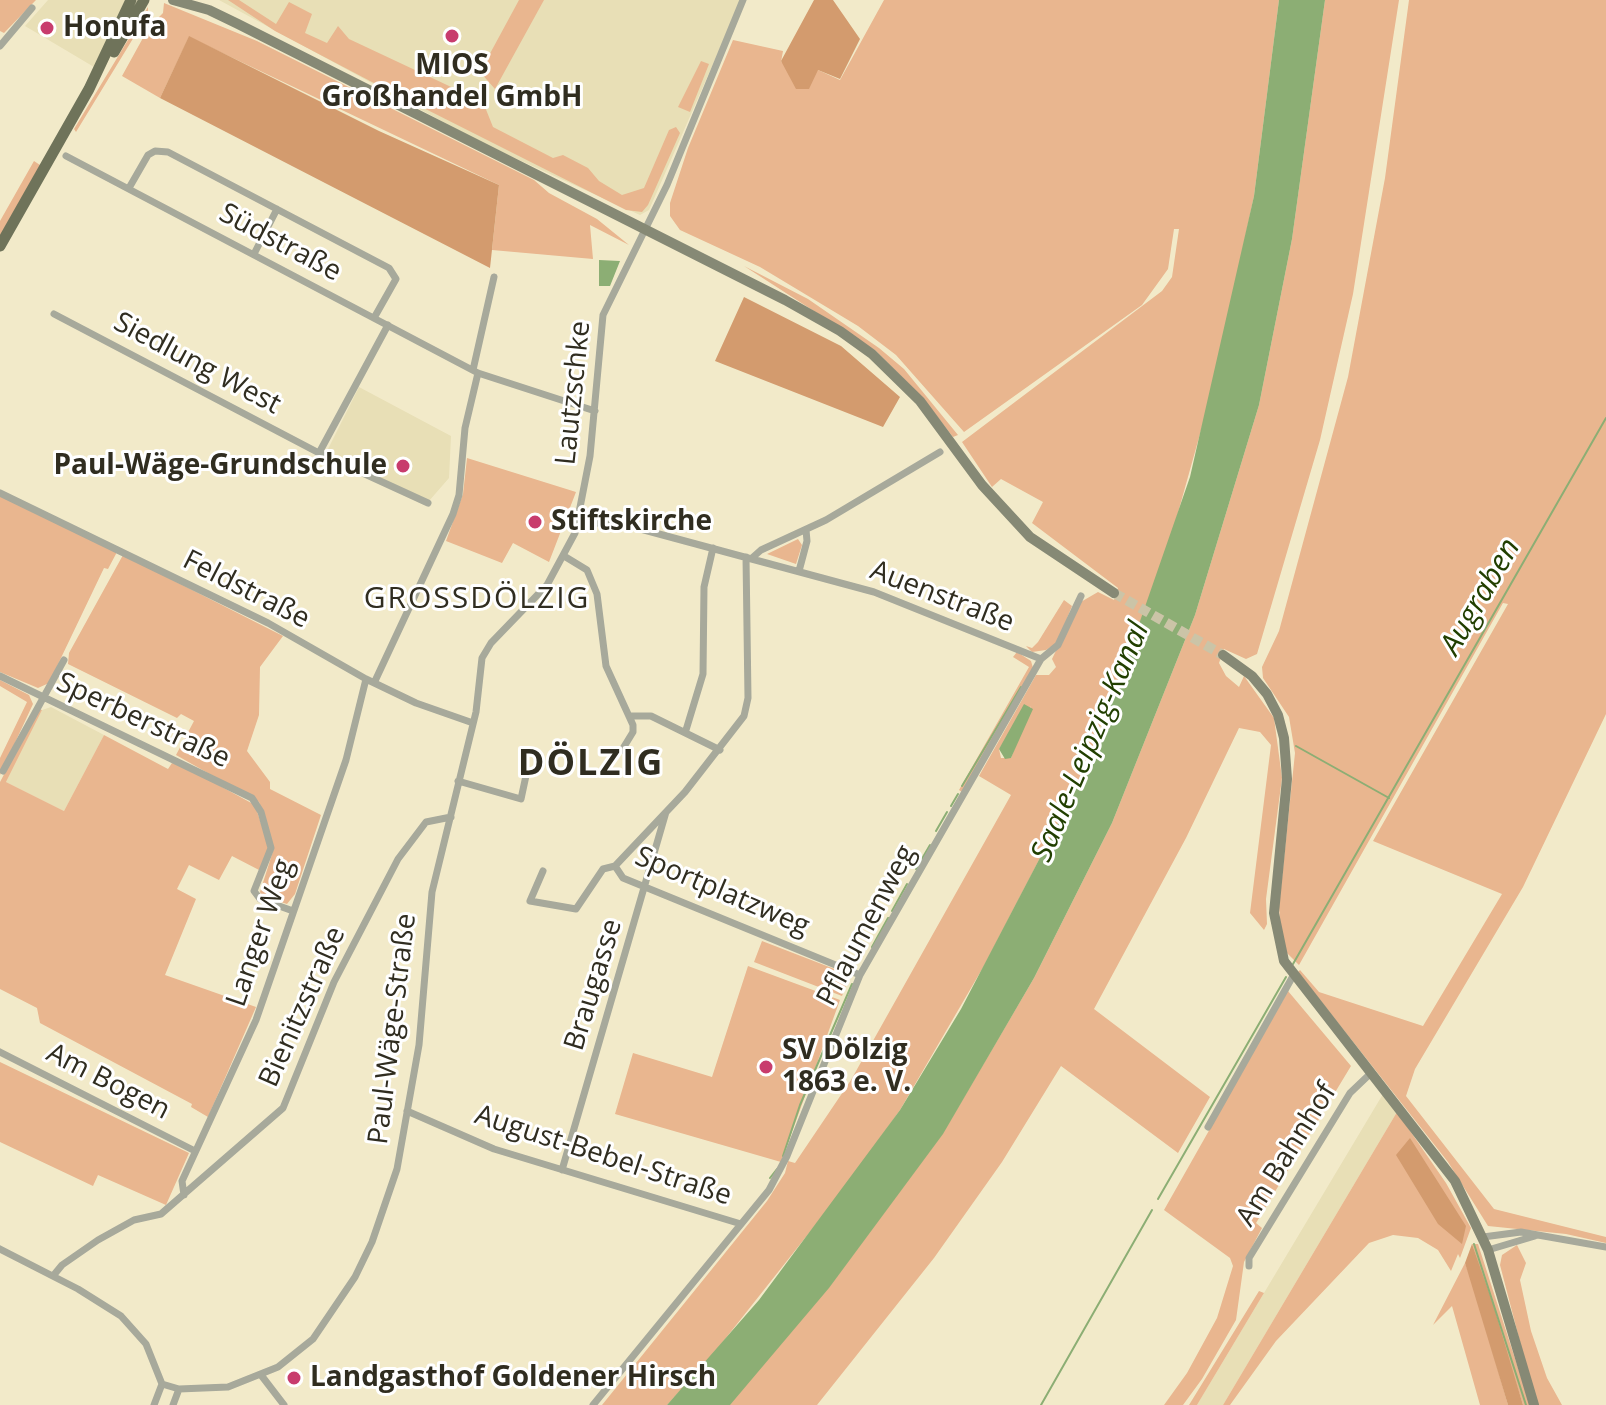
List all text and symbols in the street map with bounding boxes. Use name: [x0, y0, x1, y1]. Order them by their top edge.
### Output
place label: Honufa: [63, 11, 166, 45]
marker: Honufa: [38, 19, 56, 37]
marker: MIOS Großhandel GmbH: [443, 27, 461, 45]
place label: MIOS Großhandel GmbH: [322, 49, 582, 115]
street label: Südstraße: [213, 197, 347, 289]
street label: Siedlung West: [108, 306, 286, 422]
street label: Lautzschke: [550, 319, 598, 467]
place label: Paul-Wäge-Grundschule: [53, 449, 387, 483]
marker: Paul-Wäge-Grundschule: [394, 457, 412, 475]
place label: Stiftskirche: [551, 505, 712, 539]
marker: Stiftskirche: [526, 513, 544, 531]
water label: Augraben: [1433, 533, 1529, 661]
street label: Feldstraße: [177, 544, 315, 636]
street label: Auenstraße: [865, 554, 1019, 640]
district label: GROSSDÖLZIG: [364, 581, 590, 617]
water label: Saale-Leipzig-Kanal: [1024, 617, 1158, 867]
street label: Sperberstraße: [51, 666, 235, 776]
district label: DÖLZIG: [518, 743, 664, 787]
street label: Sportplatzweg: [630, 840, 814, 944]
street label: Pflaumenweg: [811, 840, 923, 1012]
street label: Langer Weg: [220, 855, 302, 1011]
street label: Paul-Wäge-Straße: [362, 912, 424, 1146]
street label: Braugasse: [558, 915, 630, 1055]
street label: Bienitzstraße: [253, 922, 353, 1092]
place label: SV Dölzig 1863 e. V.: [782, 1034, 911, 1100]
street label: Am Bogen: [41, 1037, 175, 1127]
marker: SV Dölzig 1863 e. V.: [757, 1058, 775, 1076]
street label: Am Bahnhof: [1230, 1077, 1344, 1233]
street label: August-Bebel-Straße: [470, 1099, 736, 1213]
place label: Landgasthof Goldener Hirsch: [310, 1361, 716, 1395]
marker: Landgasthof Goldener Hirsch: [285, 1369, 303, 1387]

